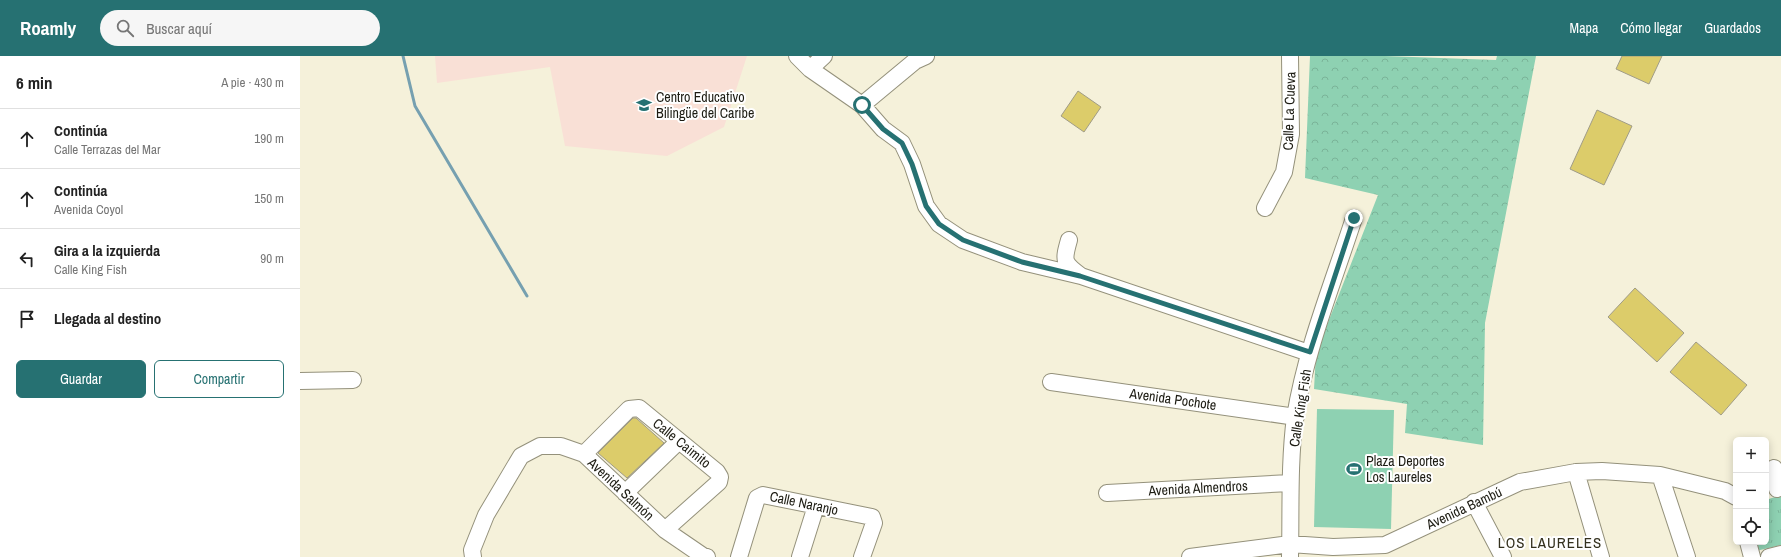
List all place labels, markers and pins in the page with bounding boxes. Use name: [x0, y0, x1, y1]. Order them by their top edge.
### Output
place label: Centro Educativo Bilingüe del Caribe: [656, 88, 754, 122]
school or university icon: Centro Educativo Bilingüe del Caribe: [635, 96, 653, 114]
place label: Plaza Deportes Los Laureles: [1366, 452, 1445, 486]
sports icon: Plaza Deportes Los Laureles: [1345, 460, 1363, 478]

